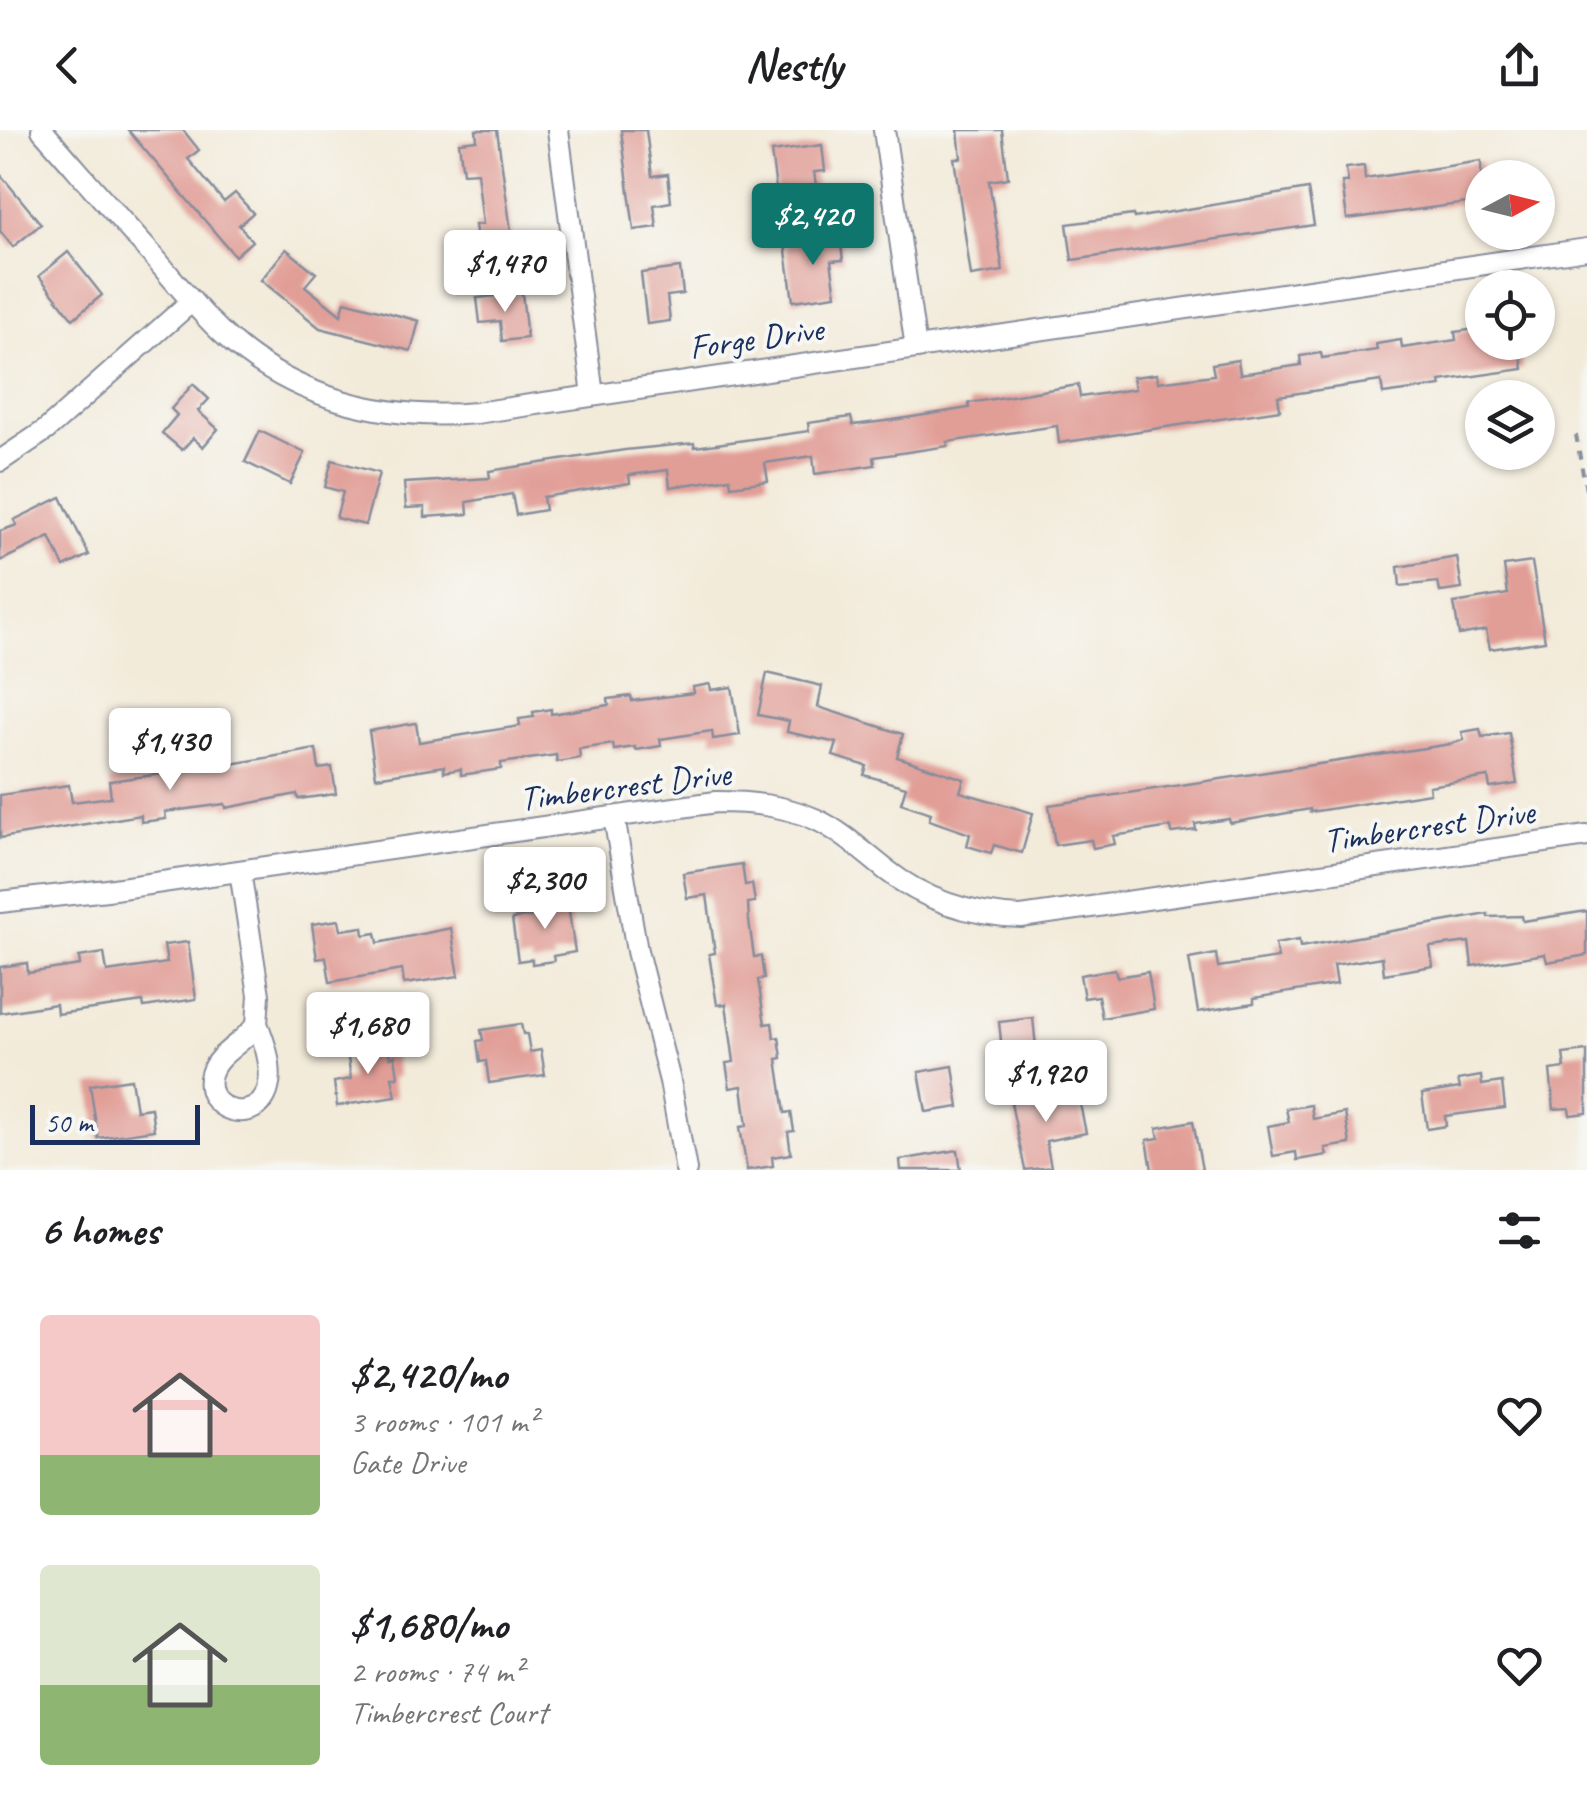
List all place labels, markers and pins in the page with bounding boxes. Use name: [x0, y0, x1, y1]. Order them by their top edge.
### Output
pin: $2,420: [732, 183, 894, 268]
pin: $1,470: [424, 230, 586, 315]
pin: $1,430: [89, 708, 251, 793]
pin: $2,300: [464, 847, 626, 932]
pin: $1,680: [287, 992, 449, 1077]
pin: $1,920: [965, 1040, 1127, 1125]

